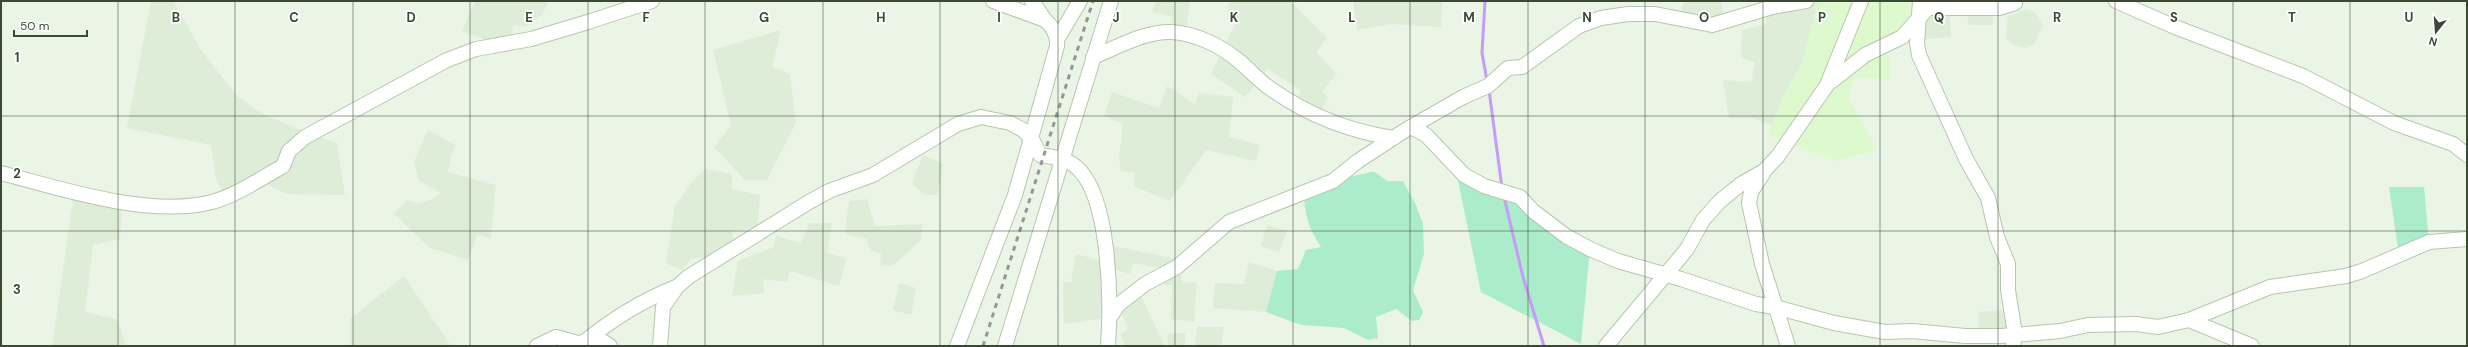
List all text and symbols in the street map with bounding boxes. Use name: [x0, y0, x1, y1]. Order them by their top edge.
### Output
text: B: [172, 9, 180, 26]
text: C: [289, 9, 299, 26]
text: D: [406, 9, 416, 26]
text: E: [525, 9, 533, 26]
text: F: [642, 9, 650, 26]
text: G: [759, 9, 769, 26]
text: H: [876, 9, 886, 26]
text: I: [997, 9, 1001, 26]
text: J: [1112, 9, 1120, 26]
text: K: [1230, 9, 1239, 26]
text: L: [1348, 9, 1356, 26]
text: M: [1463, 9, 1475, 26]
text: N: [1582, 9, 1592, 26]
text: O: [1699, 9, 1709, 26]
text: P: [1818, 9, 1826, 26]
text: Q: [1934, 9, 1944, 26]
text: R: [2053, 9, 2061, 26]
text: S: [2170, 9, 2178, 26]
text: T: [2288, 9, 2296, 26]
text: U: [2405, 9, 2414, 26]
scale bar: [14, 12, 87, 38]
north arrow: [2416, 12, 2456, 52]
text: 50 m: [20, 18, 49, 34]
text: N: [2427, 34, 2439, 49]
text: 1: [15, 49, 19, 66]
text: 2: [13, 165, 21, 182]
text: 3: [13, 281, 21, 298]

